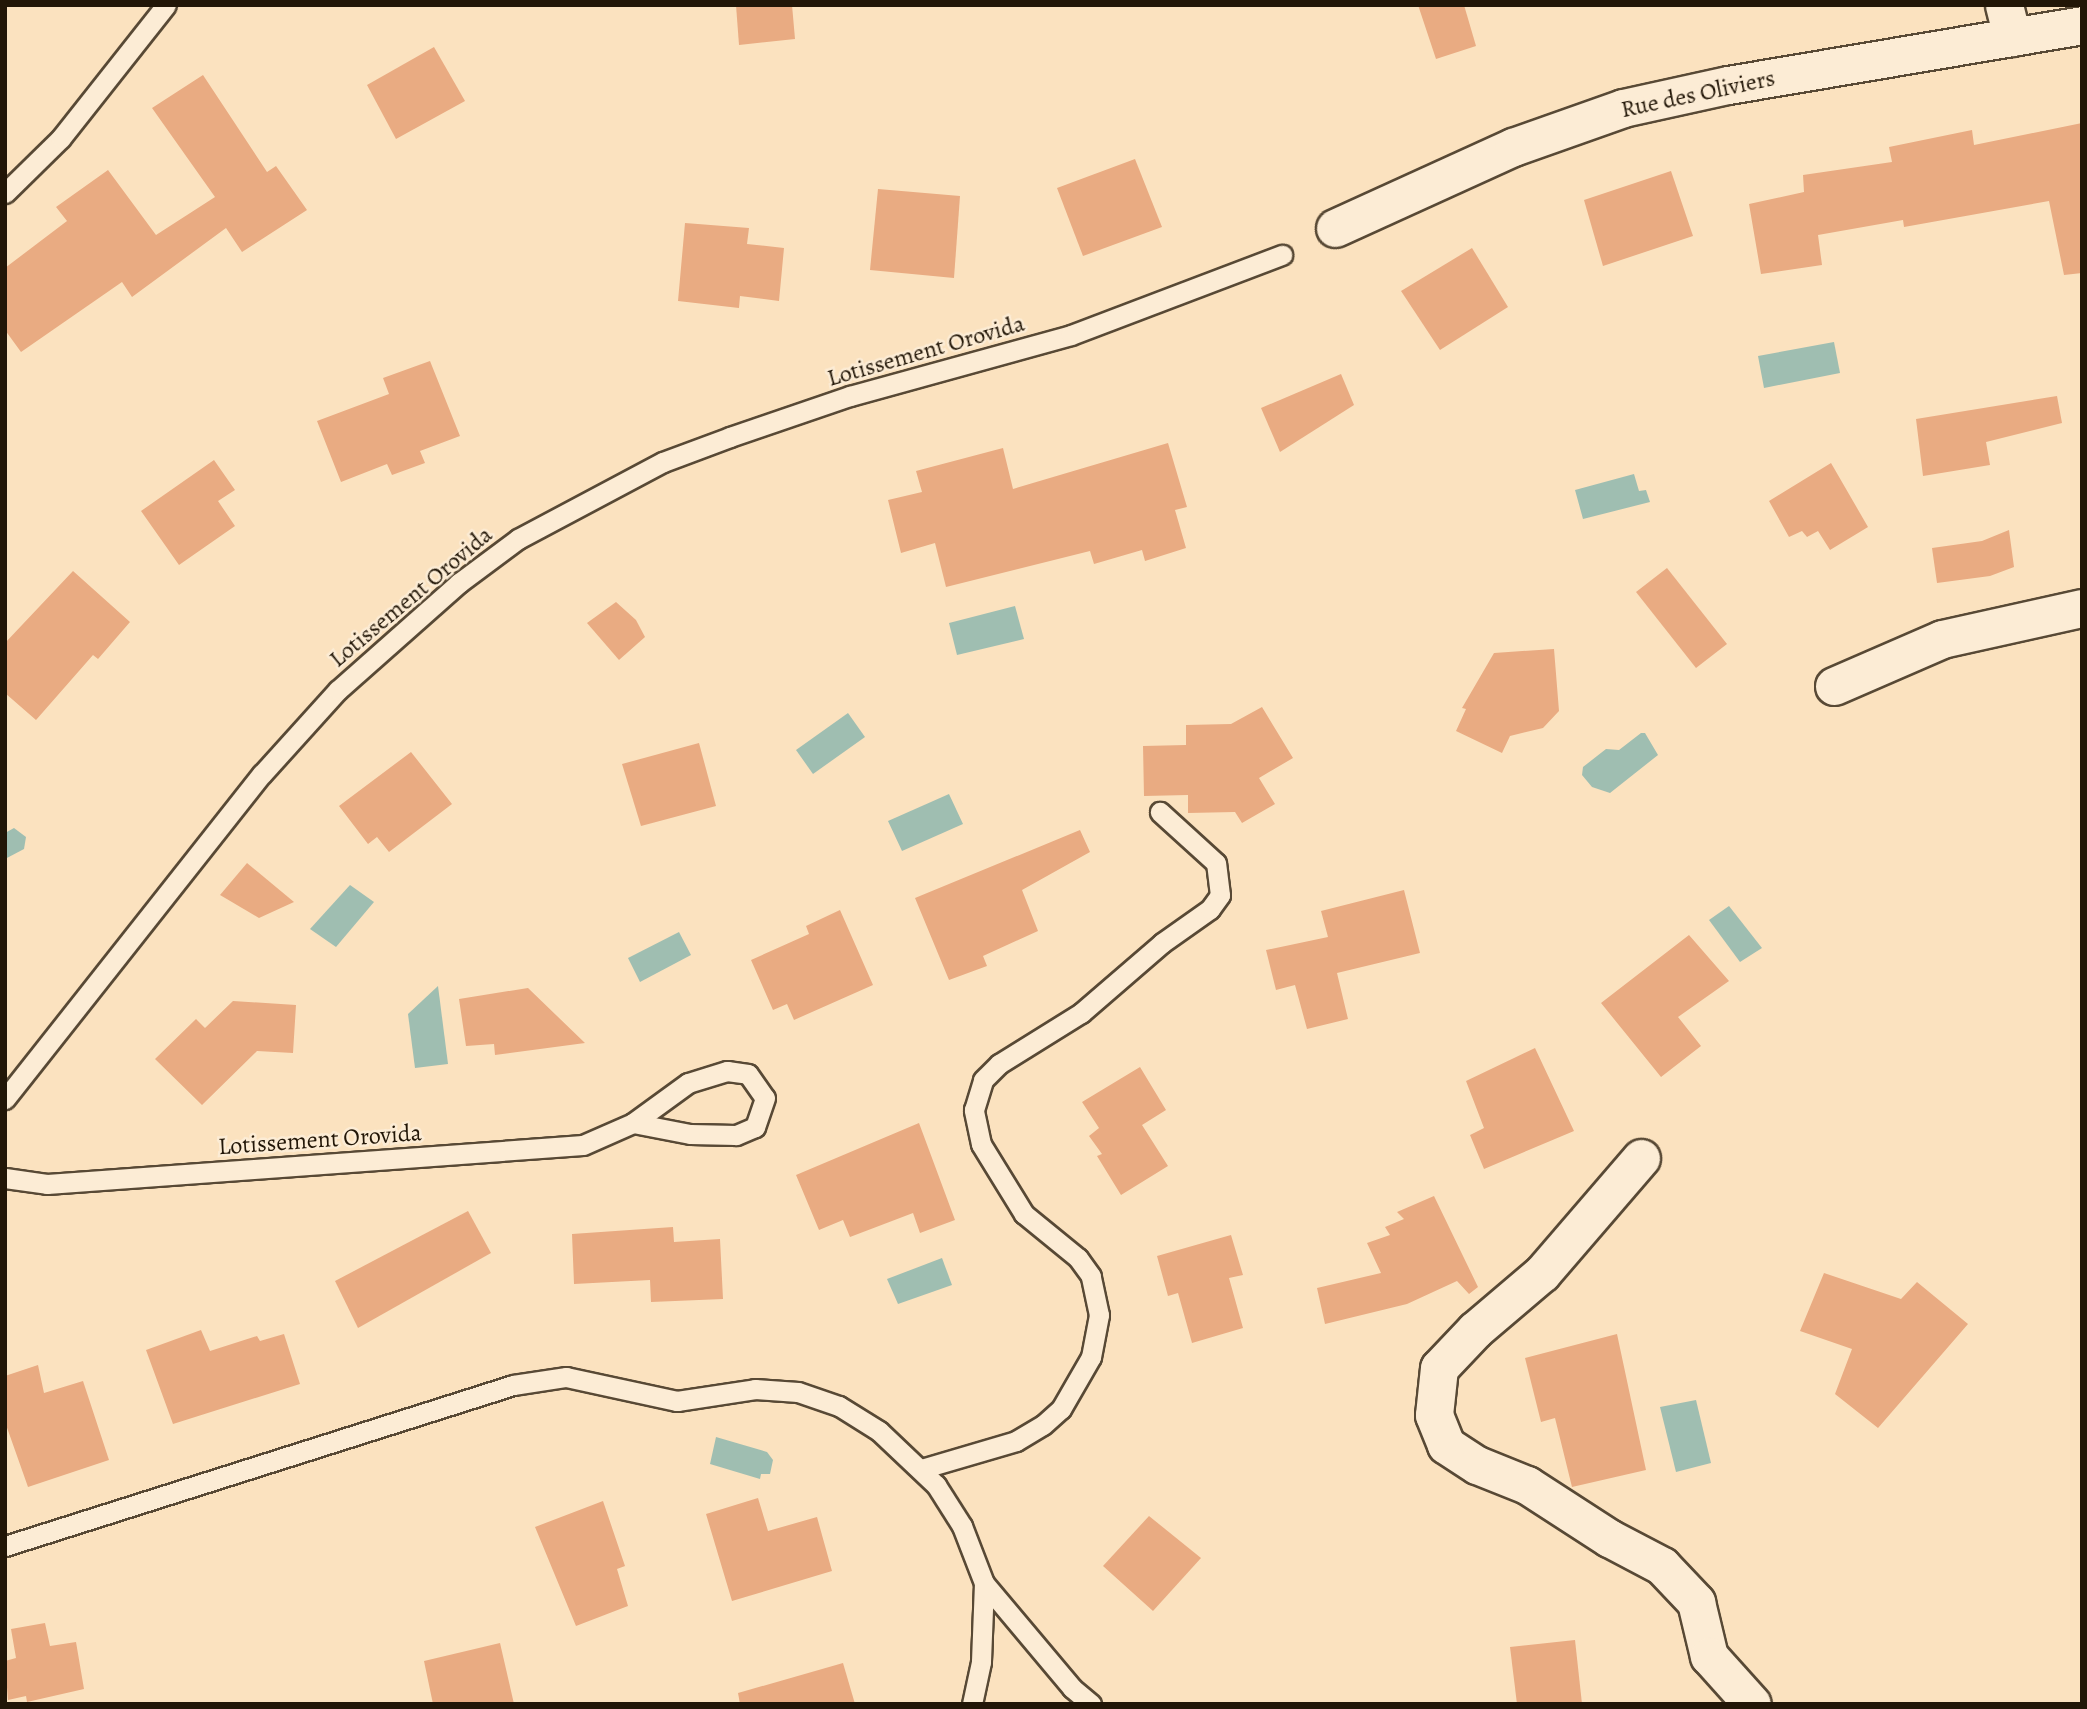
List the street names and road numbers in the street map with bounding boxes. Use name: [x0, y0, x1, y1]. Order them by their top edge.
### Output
street label: Rue des Oliviers: [1618, 64, 1778, 124]
street label: Lotissement Orovida: [824, 309, 1028, 393]
street label: Lotissement Orovida: [324, 520, 498, 674]
street label: Lotissement Orovida: [217, 1119, 423, 1161]

